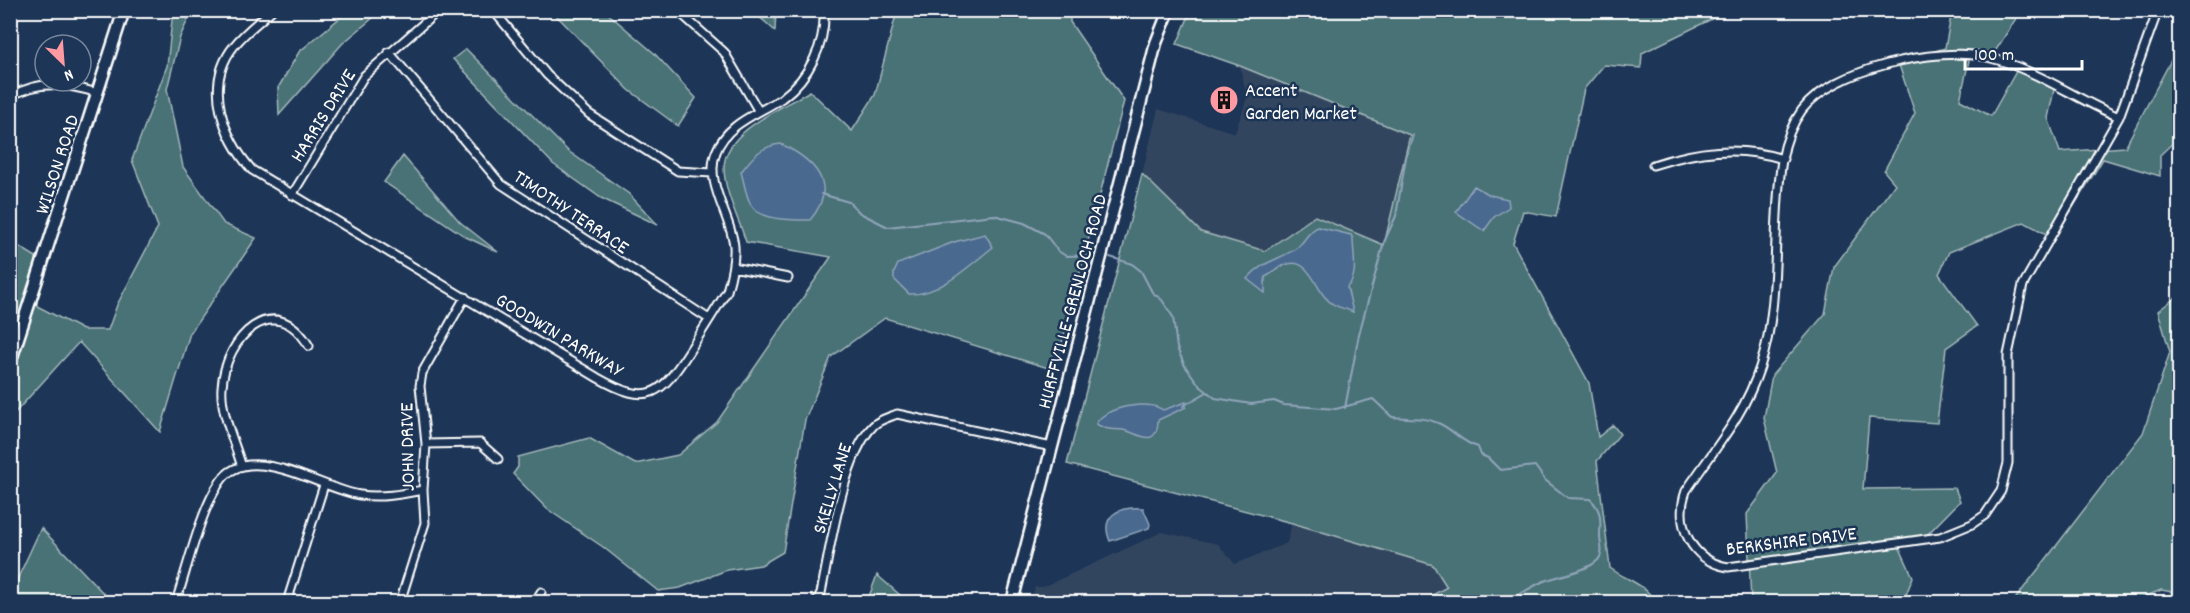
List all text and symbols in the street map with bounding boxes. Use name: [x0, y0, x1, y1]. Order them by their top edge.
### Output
north arrow: [33, 33, 93, 93]
scale bar: [1965, 33, 2082, 71]
text: 100 m: [1974, 44, 2014, 69]
text: N: [60, 62, 77, 86]
street label: HARRIS DRIVE: [285, 65, 364, 169]
place label: Accent Garden Market: [1245, 78, 1357, 129]
building icon: Accent Garden Market: [1208, 84, 1240, 116]
street label: WILSON ROAD: [30, 112, 88, 218]
street label: TIMOTHY TERRACE: [507, 164, 634, 263]
street label: HURFFVILLE-GRENLOCH ROAD: [1032, 191, 1116, 412]
street label: GOODWIN PARKWAY: [489, 287, 628, 386]
street label: JOHN DRIVE: [394, 402, 424, 491]
street label: SKELLY LANE: [807, 440, 861, 538]
street label: BERKSHIRE DRIVE: [1725, 521, 1858, 565]

